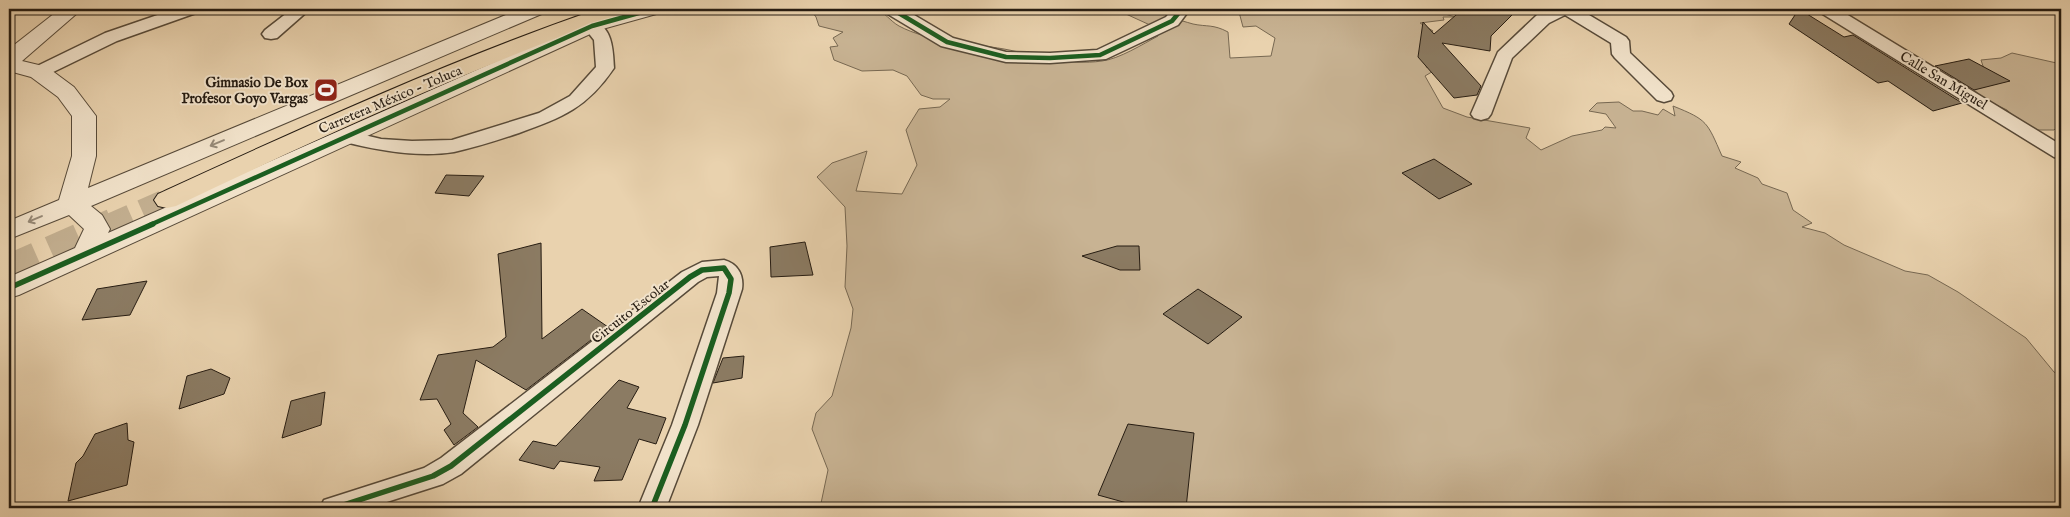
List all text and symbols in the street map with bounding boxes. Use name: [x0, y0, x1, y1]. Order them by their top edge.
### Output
street label: Calle San Miguel: [1896, 48, 1991, 114]
street label: Carretera México - Toluca: [316, 61, 466, 138]
place label: Gimnasio De Box Profesor Goyo Vargas: [181, 74, 308, 108]
sports icon: Gimnasio De Box Profesor Goyo Vargas: [313, 77, 339, 103]
one-way arrow: [210, 138, 225, 148]
one-way arrow: [28, 215, 43, 225]
street label: Circuito Escolar: [588, 276, 673, 348]

